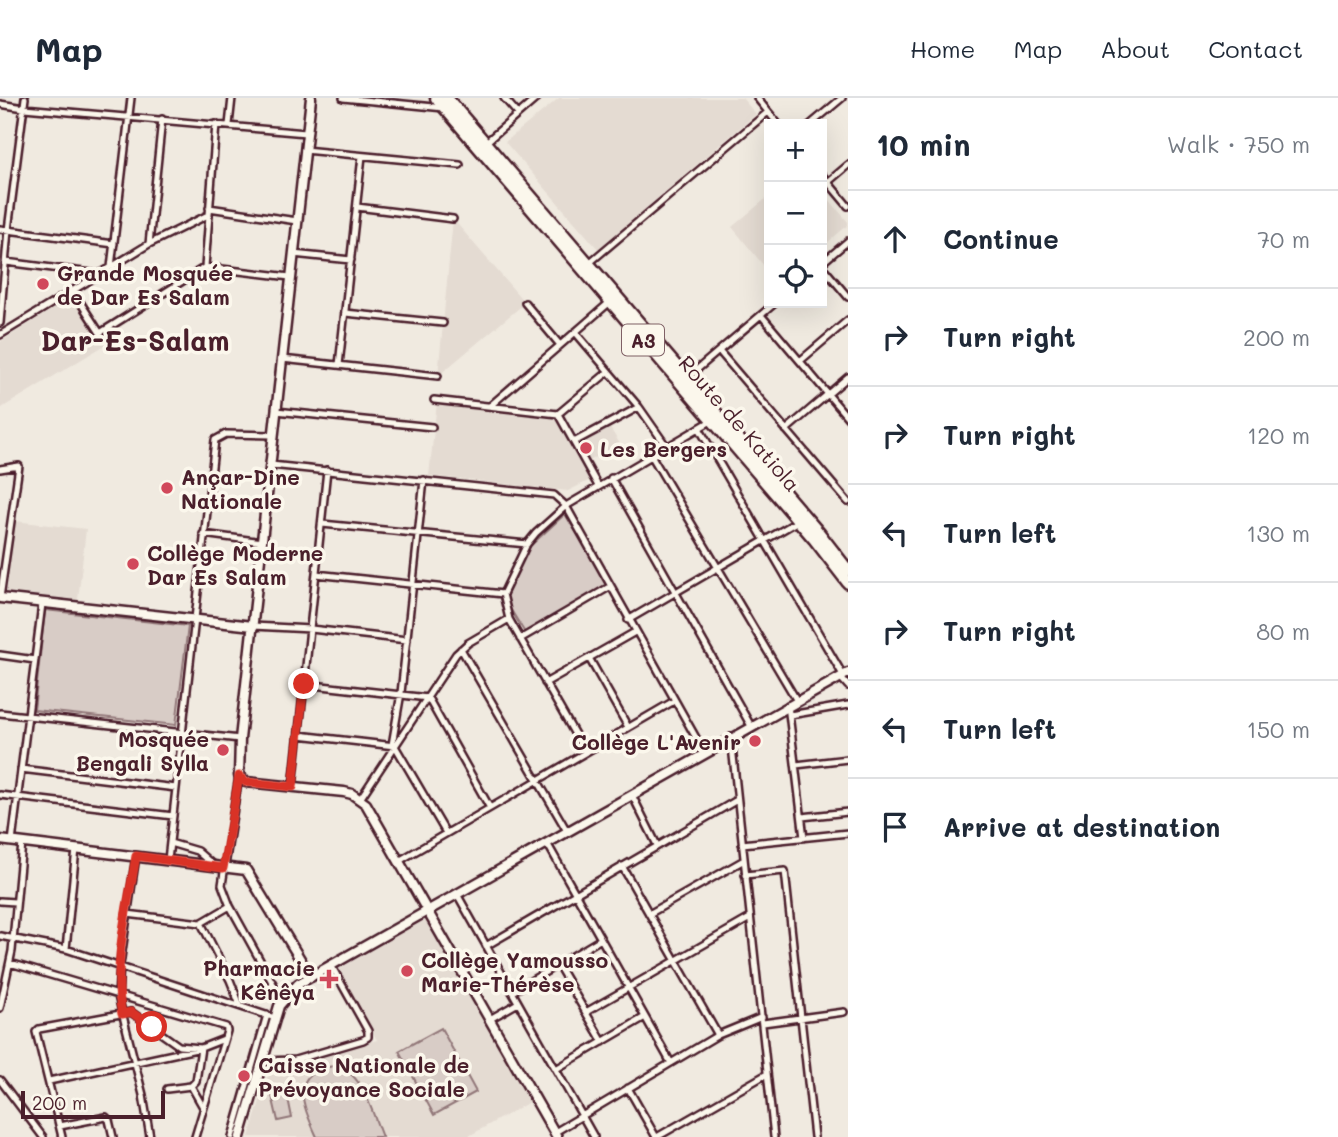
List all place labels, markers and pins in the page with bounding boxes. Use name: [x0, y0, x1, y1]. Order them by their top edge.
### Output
place label: Grande Mosquée de Dar Es Salam: [57, 259, 233, 310]
marker: Grande Mosquée de Dar Es Salam: [35, 276, 51, 292]
place label: Les Bergers: [600, 435, 727, 462]
marker: Les Bergers: [578, 440, 594, 456]
place label: Ançar-Dine Nationale: [181, 463, 300, 514]
marker: Ançar-Dine Nationale: [159, 480, 175, 496]
place label: Collège Moderne Dar Es Salam: [147, 539, 323, 590]
marker: Collège Moderne Dar Es Salam: [125, 556, 141, 572]
place label: Mosquée Bengali Sylla: [76, 725, 209, 777]
place label: Collège L'Avenir: [571, 728, 741, 755]
marker: Collège L'Avenir: [747, 733, 763, 749]
marker: Mosquée Bengali Sylla: [215, 742, 231, 758]
place label: Collège Yamousso Marie-Thérèse: [421, 946, 608, 997]
place label: Pharmacie Kênêya: [203, 954, 315, 1006]
marker: Collège Yamousso Marie-Thérèse: [399, 963, 415, 979]
marker: Pharmacie Kênêya: [321, 971, 337, 987]
place label: Caisse Nationale de Prévoyance Sociale: [258, 1051, 469, 1103]
marker: Caisse Nationale de Prévoyance Sociale: [236, 1068, 252, 1084]

